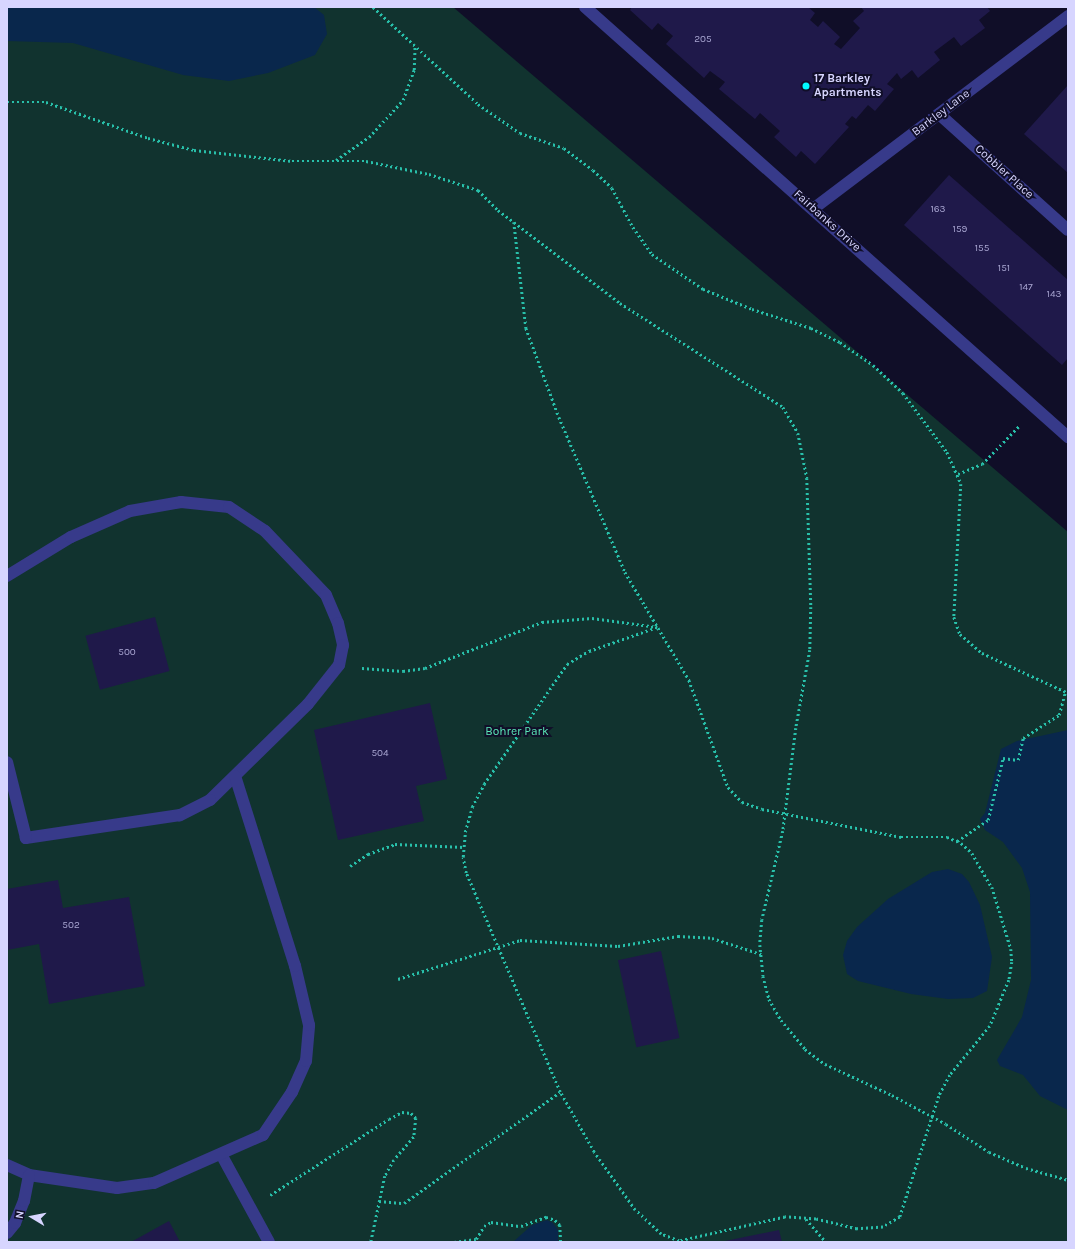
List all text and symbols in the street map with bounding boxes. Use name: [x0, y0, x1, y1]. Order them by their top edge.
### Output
house number: 205: [694, 34, 712, 46]
place label: 17 Barkley Apartments: [814, 72, 882, 100]
marker: 17 Barkley Apartments: [801, 81, 811, 91]
street label: Barkley Lane: [909, 87, 973, 139]
street label: Cobbler Place: [972, 142, 1036, 202]
street label: Fairbanks Drive: [790, 187, 864, 255]
house number: 163: [931, 204, 945, 216]
house number: 159: [953, 224, 967, 236]
house number: 155: [975, 243, 989, 255]
house number: 151: [998, 263, 1010, 275]
house number: 147: [1019, 282, 1033, 294]
house number: 143: [1047, 289, 1061, 301]
house number: 500: [118, 647, 136, 659]
park label: Bohrer Park: [485, 725, 549, 739]
house number: 504: [371, 748, 389, 760]
house number: 502: [62, 920, 80, 932]
north arrow: [12, 1197, 52, 1237]
text: N: [13, 1210, 27, 1220]

